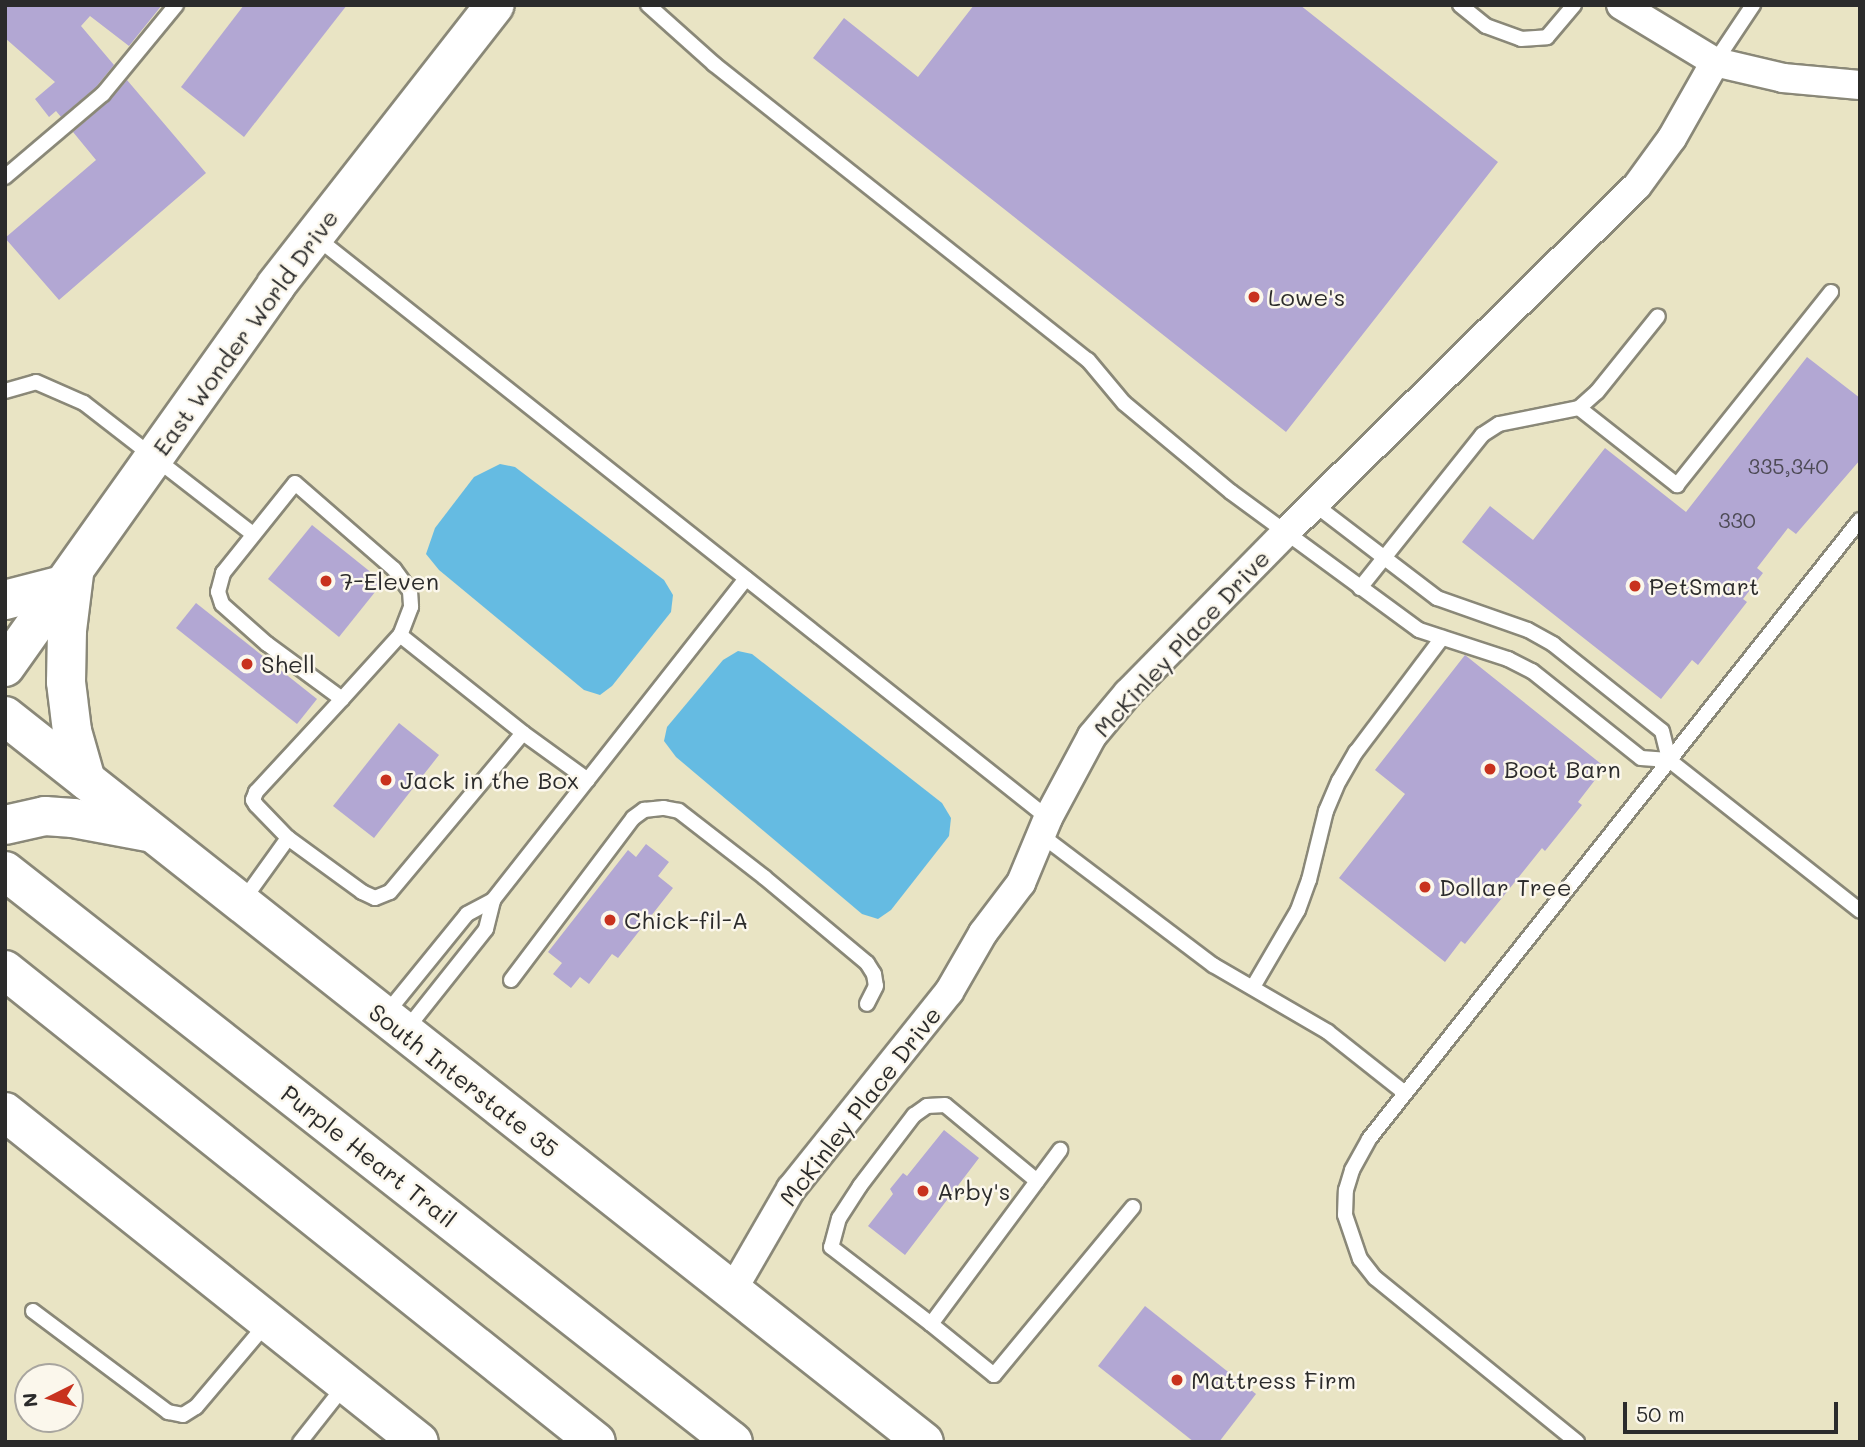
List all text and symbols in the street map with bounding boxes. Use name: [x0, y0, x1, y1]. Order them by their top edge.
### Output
street label: East Wonder World Drive: [146, 204, 344, 460]
place label: Lowe's: [1268, 283, 1345, 311]
marker: Lowe's: [1246, 289, 1262, 305]
house number: 335,340: [1748, 453, 1828, 479]
house number: 330: [1718, 507, 1756, 533]
street label: McKinley Place Drive: [1087, 543, 1275, 743]
place label: 7-Eleven: [340, 567, 439, 595]
place label: PetSmart: [1649, 572, 1759, 600]
marker: 7-Eleven: [318, 573, 334, 589]
marker: PetSmart: [1627, 578, 1643, 594]
place label: Shell: [261, 650, 315, 678]
marker: Shell: [239, 656, 255, 672]
place label: Boot Barn: [1504, 755, 1621, 783]
marker: Boot Barn: [1482, 761, 1498, 777]
place label: Jack in the Box: [400, 766, 579, 794]
marker: Jack in the Box: [378, 772, 394, 788]
place label: Dollar Tree: [1439, 873, 1572, 901]
marker: Dollar Tree: [1417, 879, 1433, 895]
place label: Chick-fil-A: [624, 906, 748, 934]
marker: Chick-fil-A: [602, 912, 618, 928]
street label: South Interstate 35: [364, 997, 564, 1163]
street label: McKinley Place Drive: [773, 1001, 947, 1211]
street label: Purple Heart Trail: [276, 1079, 462, 1233]
place label: Arby's: [937, 1177, 1010, 1205]
marker: Arby's: [915, 1183, 931, 1199]
north arrow: [14, 1363, 84, 1433]
place label: Mattress Firm: [1191, 1366, 1356, 1394]
marker: Mattress Firm: [1169, 1372, 1185, 1388]
scale bar: [1627, 1388, 1842, 1432]
text: N: [16, 1392, 43, 1409]
text: 50 m: [1636, 1400, 1685, 1427]

